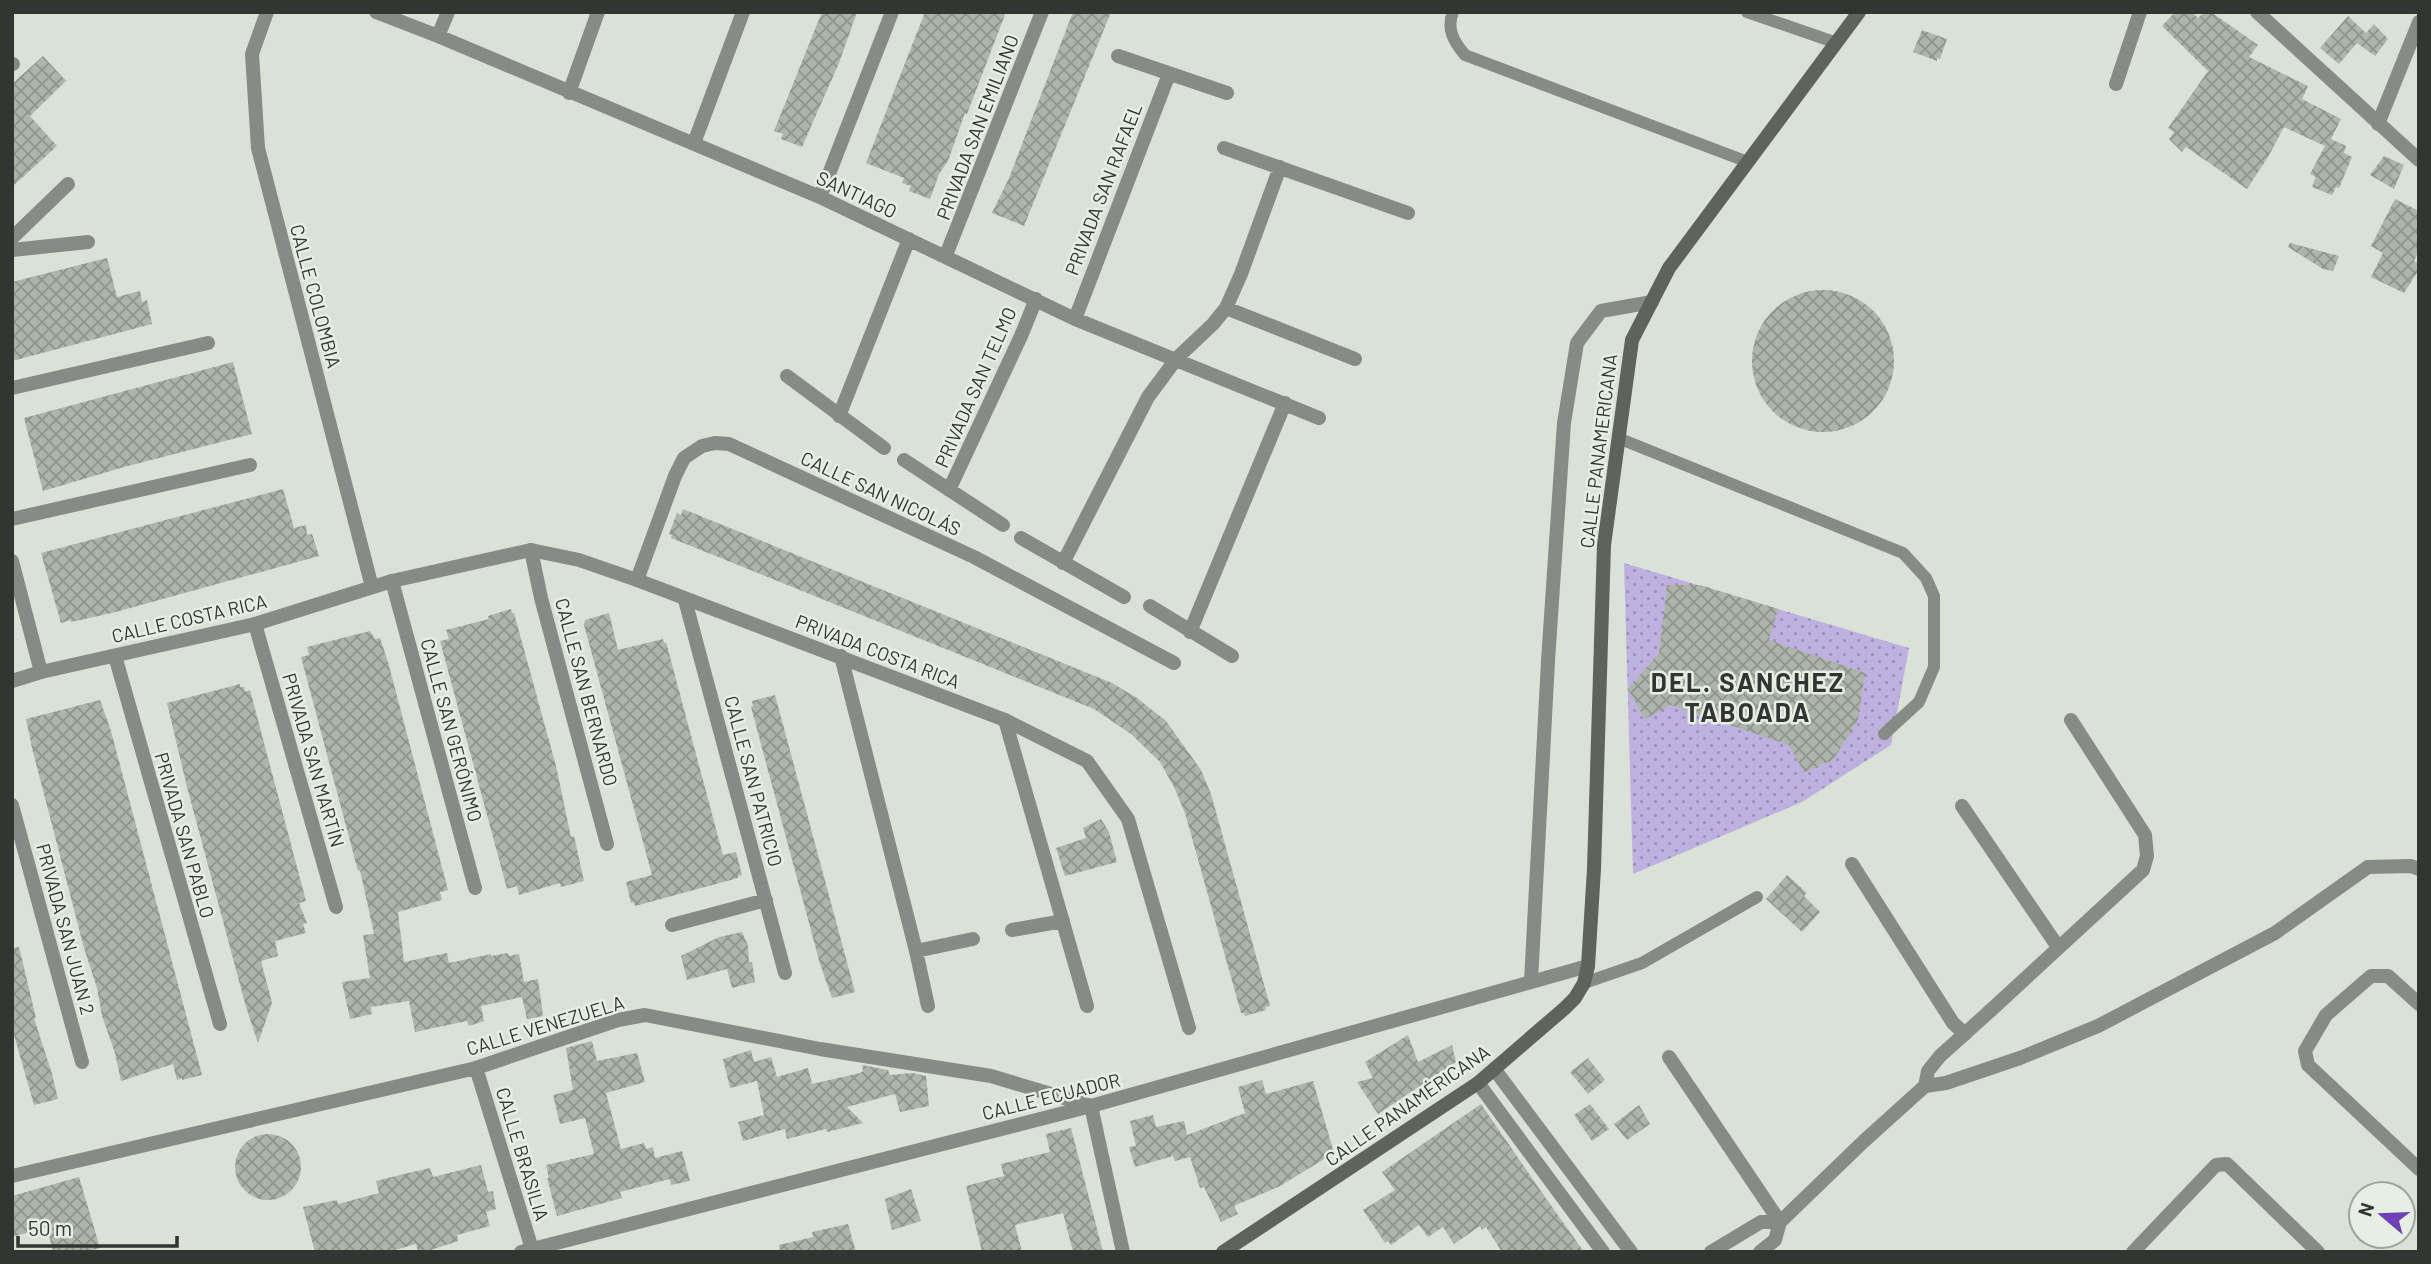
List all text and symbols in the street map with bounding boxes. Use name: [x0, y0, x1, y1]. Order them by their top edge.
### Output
street label: PRIVADA SAN EMILIANO: [931, 31, 1023, 223]
street label: PRIVADA SAN RAFAEL: [1060, 100, 1146, 278]
street label: SANTIAGO: [813, 165, 901, 223]
street label: CALLE COLOMBIA: [286, 222, 346, 370]
street label: PRIVADA SAN TELMO: [929, 303, 1021, 471]
street label: CALLE PANAMERICANA: [1575, 352, 1621, 550]
street label: CALLE SAN NICOLÁS: [797, 446, 965, 540]
street label: CALLE COSTA RICA: [109, 589, 269, 647]
street label: CALLE SAN BERNARDO: [551, 595, 623, 789]
street label: PRIVADA COSTA RICA: [793, 609, 963, 693]
street label: CALLE SAN GERÓNIMO: [416, 636, 488, 824]
district label: DEL. SANCHEZ TABOADA: [1651, 666, 1845, 727]
street label: PRIVADA SAN MARTÍN: [278, 670, 350, 850]
street label: CALLE SAN PATRICIO: [720, 693, 788, 869]
street label: PRIVADA SAN PABLO: [150, 749, 220, 921]
street label: PRIVADA SAN JUAN 2: [32, 841, 100, 1017]
street label: CALLE VENEZUELA: [463, 990, 627, 1060]
street label: CALLE PANAMÉRICANA: [1320, 1039, 1494, 1171]
street label: CALLE ECUADOR: [979, 1068, 1123, 1124]
street label: CALLE BRASILIA: [492, 1085, 554, 1223]
north arrow: [2347, 1180, 2417, 1250]
text: N: [2353, 1200, 2378, 1219]
scale bar: [18, 1204, 177, 1248]
text: 50 m: [28, 1215, 72, 1240]

